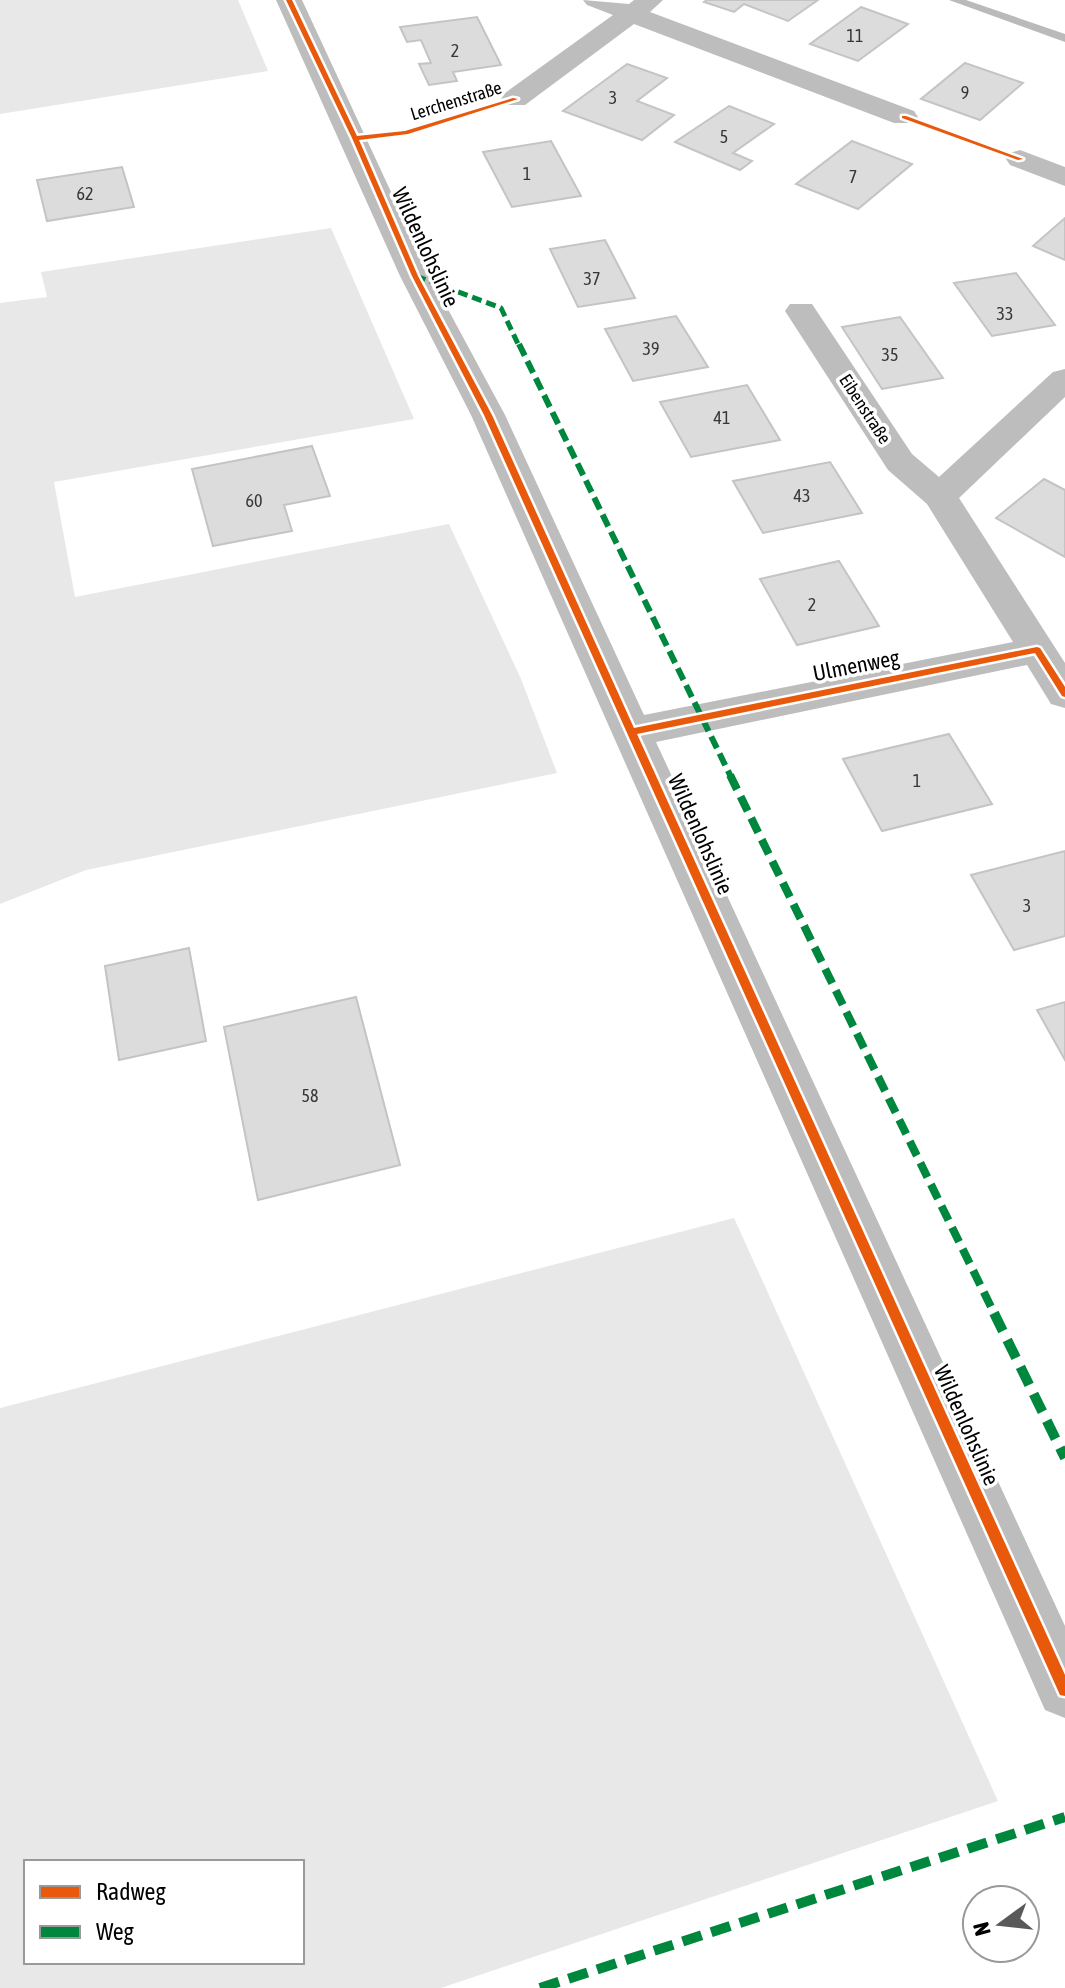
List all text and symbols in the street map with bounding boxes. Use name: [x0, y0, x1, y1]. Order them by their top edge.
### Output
house number: 11: [847, 25, 863, 46]
house number: 2: [451, 40, 459, 61]
street label: Lerchenstraße: [408, 77, 504, 124]
house number: 9: [961, 82, 969, 103]
house number: 3: [609, 87, 617, 108]
house number: 5: [720, 126, 728, 147]
house number: 1: [523, 163, 531, 184]
house number: 7: [849, 166, 857, 187]
house number: 62: [77, 183, 93, 204]
street label: Wildenlohslinie: [387, 183, 465, 311]
house number: 37: [584, 268, 600, 289]
house number: 33: [997, 303, 1013, 324]
house number: 39: [643, 338, 659, 359]
house number: 35: [882, 344, 898, 365]
street label: Eibenstraße: [835, 370, 896, 447]
house number: 41: [714, 407, 730, 428]
house number: 43: [794, 485, 810, 506]
house number: 60: [246, 490, 262, 511]
house number: 2: [808, 594, 816, 615]
street label: Ulmenweg: [810, 644, 902, 686]
street label: Wildenlohslinie: [663, 770, 739, 898]
house number: 1: [913, 770, 921, 791]
house number: 3: [1023, 895, 1031, 916]
house number: 58: [302, 1085, 318, 1106]
street label: Wildenlohslinie: [929, 1361, 1005, 1489]
legend: [24, 1860, 304, 1964]
text: Radweg: [96, 1878, 167, 1905]
north arrow: [961, 1884, 1041, 1964]
text: Weg: [96, 1918, 135, 1945]
text: N: [967, 1920, 996, 1939]

